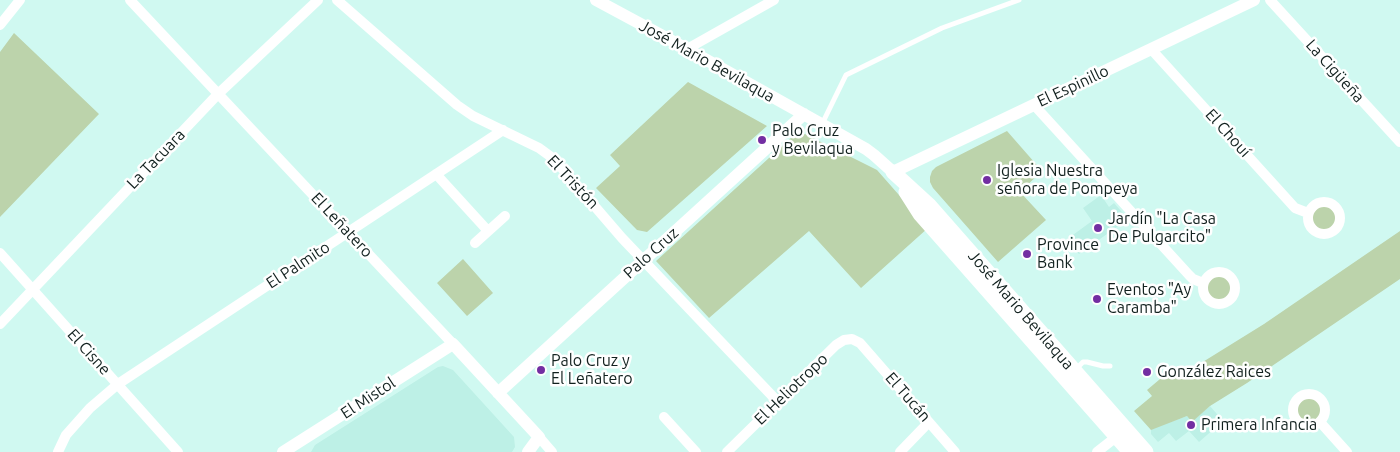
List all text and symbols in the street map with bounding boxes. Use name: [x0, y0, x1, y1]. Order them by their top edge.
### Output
street label: José Mario Bevilaqua: [636, 16, 778, 106]
street label: La Cigüeña: [1302, 35, 1368, 107]
street label: El Espinillo: [1034, 61, 1112, 111]
street label: El Chouí: [1201, 105, 1255, 161]
place label: Palo Cruz y Bevilaqua: [772, 121, 853, 159]
street label: La Tacuara: [123, 125, 189, 193]
marker: Palo Cruz y Bevilaqua: [756, 134, 768, 146]
street label: El Tristón: [543, 151, 603, 213]
place label: Iglesia Nuestra señora de Pompeya: [997, 161, 1138, 199]
marker: Iglesia Nuestra señora de Pompeya: [981, 174, 993, 186]
street label: El Leñatero: [307, 189, 377, 261]
place label: Jardín "La Casa De Pulgarcito": [1108, 209, 1216, 247]
marker: Jardín "La Casa De Pulgarcito": [1092, 222, 1104, 234]
street label: Palo Cruz: [620, 223, 682, 283]
place label: Province Bank: [1037, 235, 1099, 273]
street label: El Palmito: [263, 237, 333, 293]
street label: José Mario Bevilaqua: [964, 246, 1078, 374]
marker: Province Bank: [1021, 248, 1033, 260]
place label: Eventos "Ay Caramba": [1107, 280, 1191, 318]
marker: Eventos "Ay Caramba": [1091, 293, 1103, 305]
street label: El Cisne: [63, 325, 115, 379]
street label: El Heliotropo: [750, 349, 832, 429]
place label: Palo Cruz y El Leñatero: [551, 351, 633, 389]
place label: González Raices: [1157, 362, 1271, 382]
marker: Palo Cruz y El Leñatero: [535, 364, 547, 376]
marker: González Raices: [1141, 366, 1153, 378]
street label: El Tucán: [881, 368, 935, 426]
street label: El Mistol: [337, 373, 399, 423]
place label: Primera Infancia: [1201, 415, 1317, 435]
marker: Primera Infancia: [1185, 419, 1197, 431]

